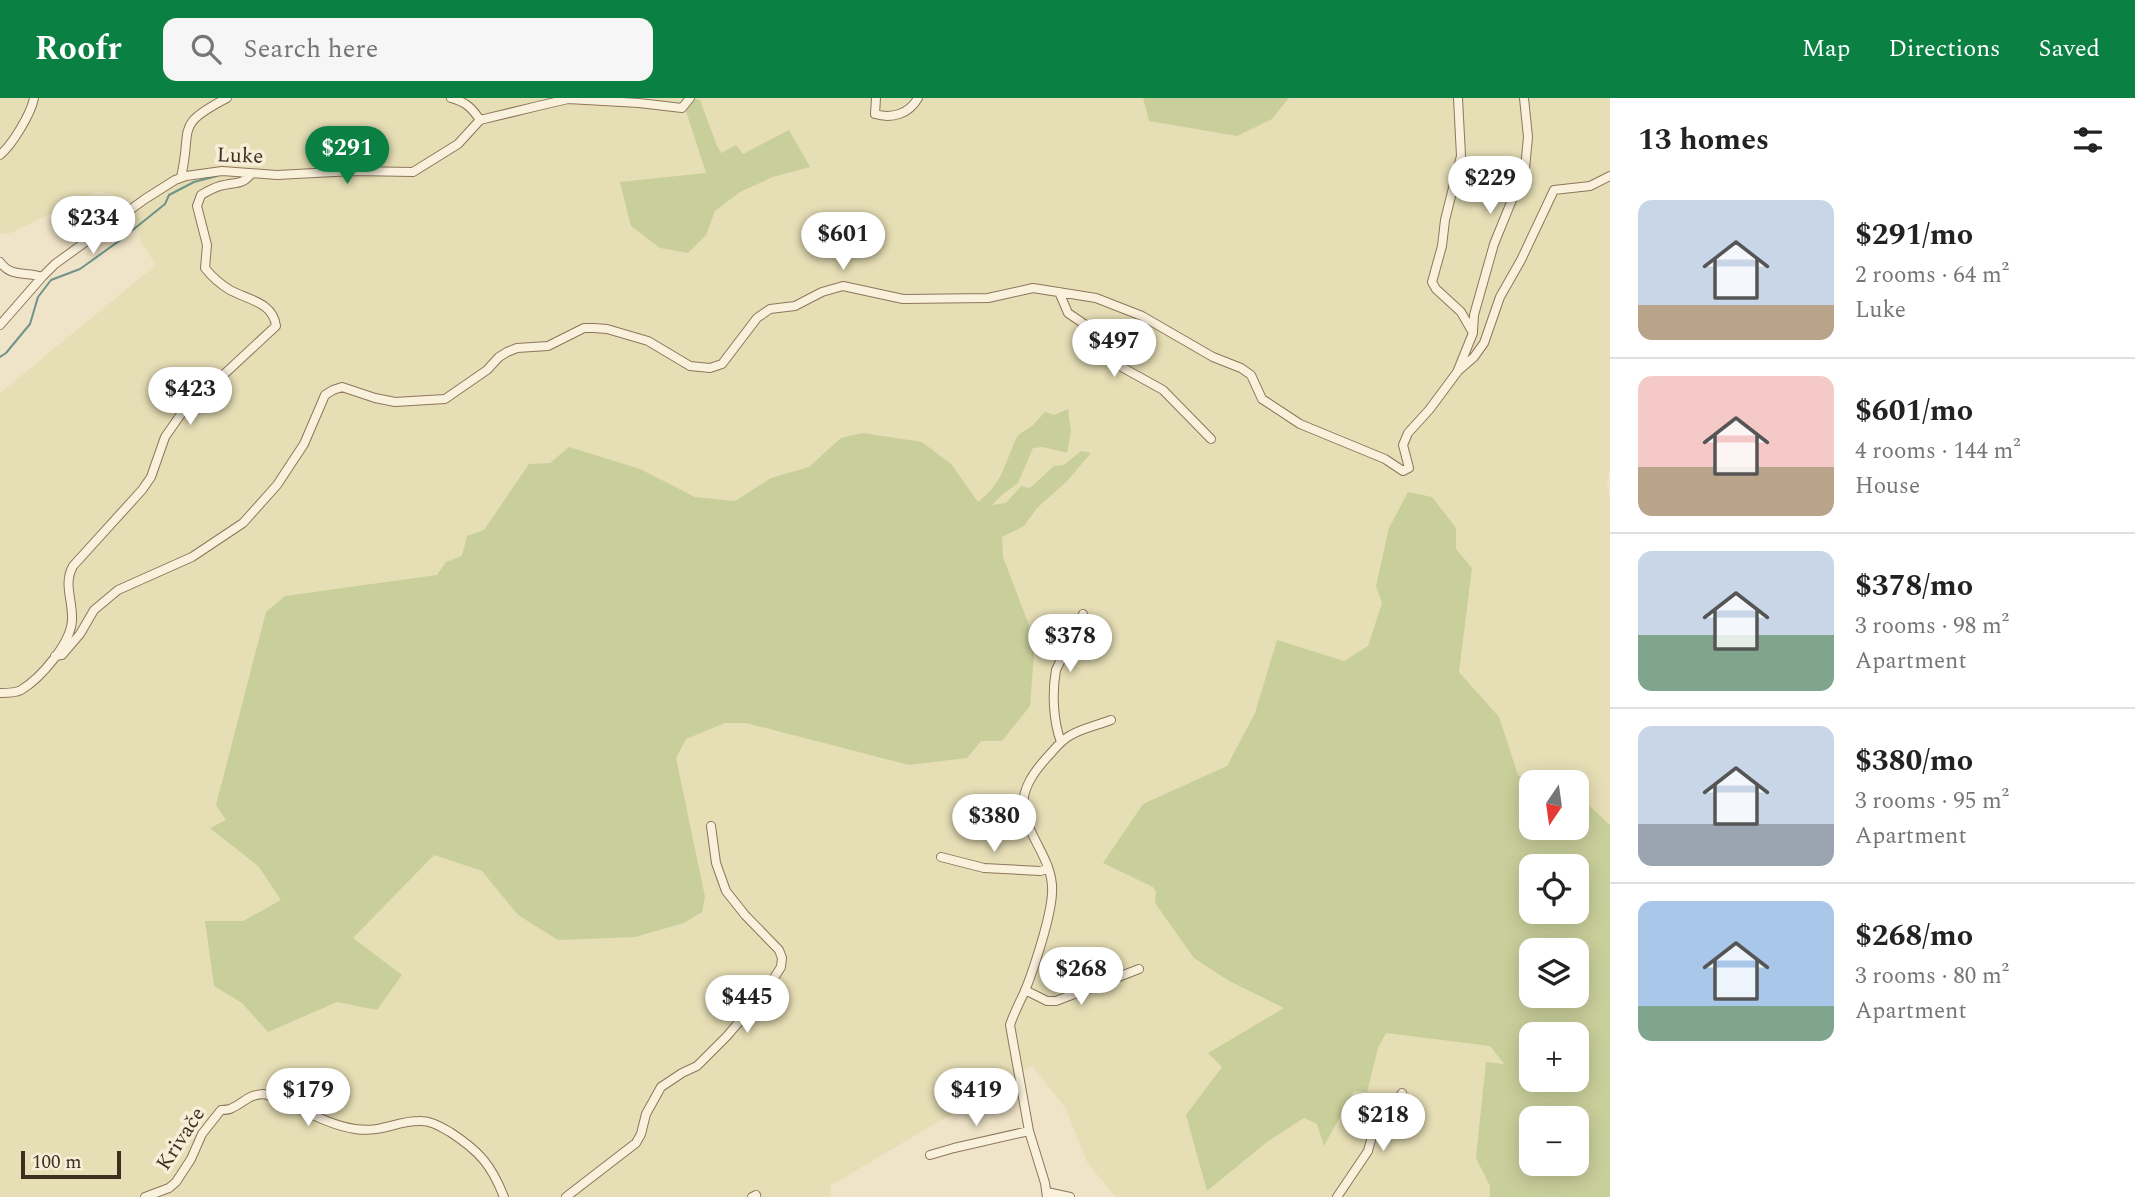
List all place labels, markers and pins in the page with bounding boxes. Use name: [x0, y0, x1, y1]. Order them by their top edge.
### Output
pin: $291: [306, 126, 388, 186]
pin: $229: [1449, 156, 1531, 216]
pin: $234: [52, 197, 134, 256]
pin: $601: [802, 212, 884, 272]
pin: $497: [1073, 320, 1155, 379]
pin: $423: [149, 368, 231, 427]
pin: $378: [1029, 614, 1111, 674]
pin: $380: [953, 794, 1035, 854]
pin: $268: [1040, 948, 1122, 1007]
pin: $445: [706, 976, 788, 1035]
pin: $179: [267, 1068, 349, 1128]
pin: $419: [935, 1068, 1017, 1128]
pin: $218: [1342, 1094, 1424, 1153]

